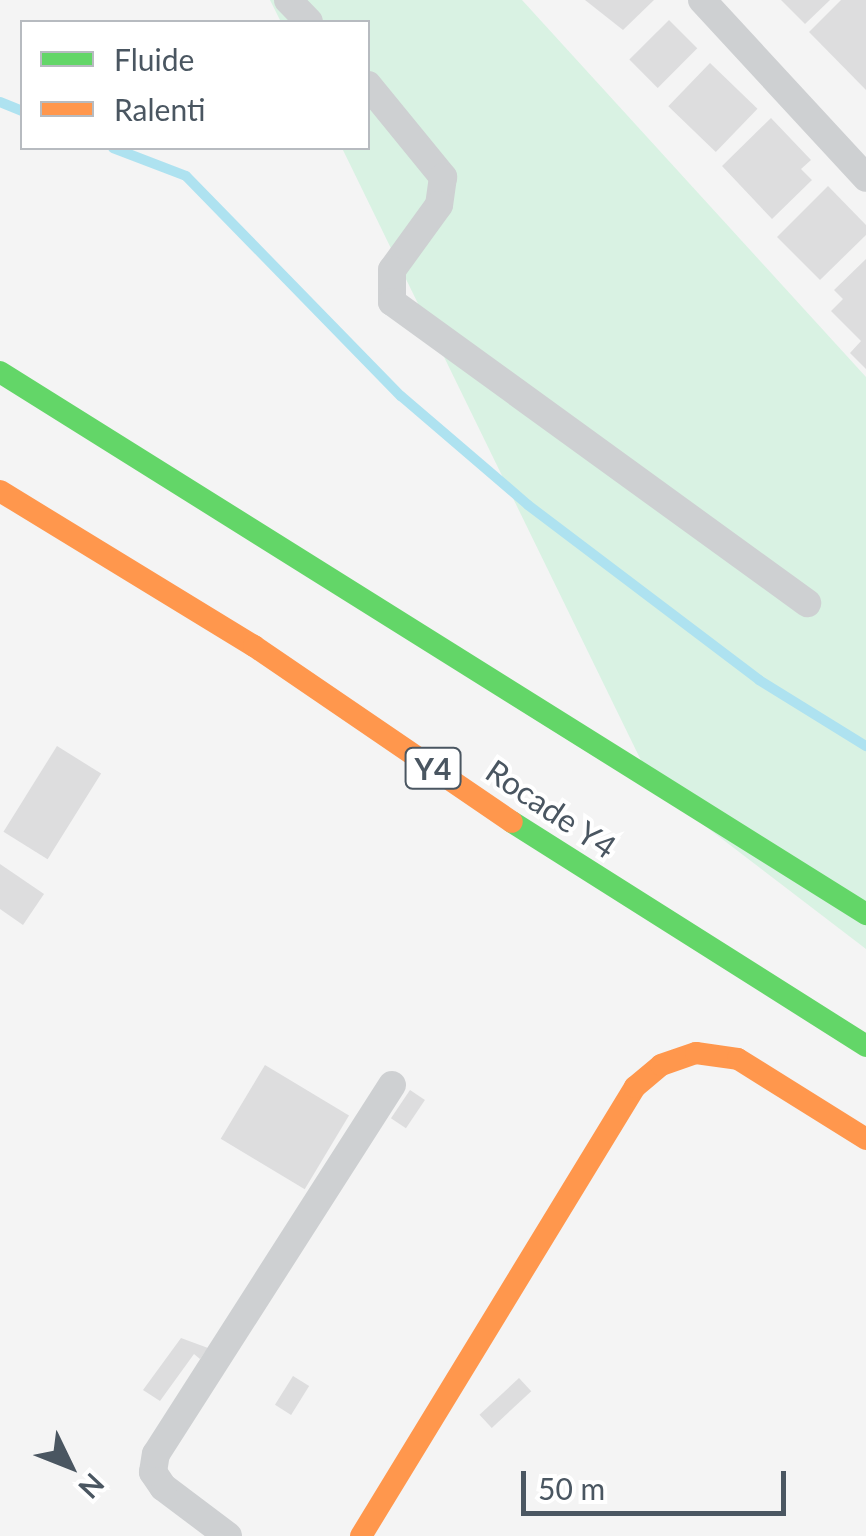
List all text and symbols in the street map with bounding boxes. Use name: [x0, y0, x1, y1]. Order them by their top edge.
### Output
legend: [20, 20, 370, 150]
text: Fluide: [114, 41, 194, 77]
text: Ralenti: [114, 91, 205, 127]
road number: Y4: [403, 743, 463, 793]
street label: Rocade Y4: [478, 751, 624, 867]
north arrow: [20, 1416, 120, 1516]
scale bar: [526, 1451, 791, 1513]
text: N: [72, 1467, 112, 1506]
text: 50 m: [538, 1470, 605, 1506]

